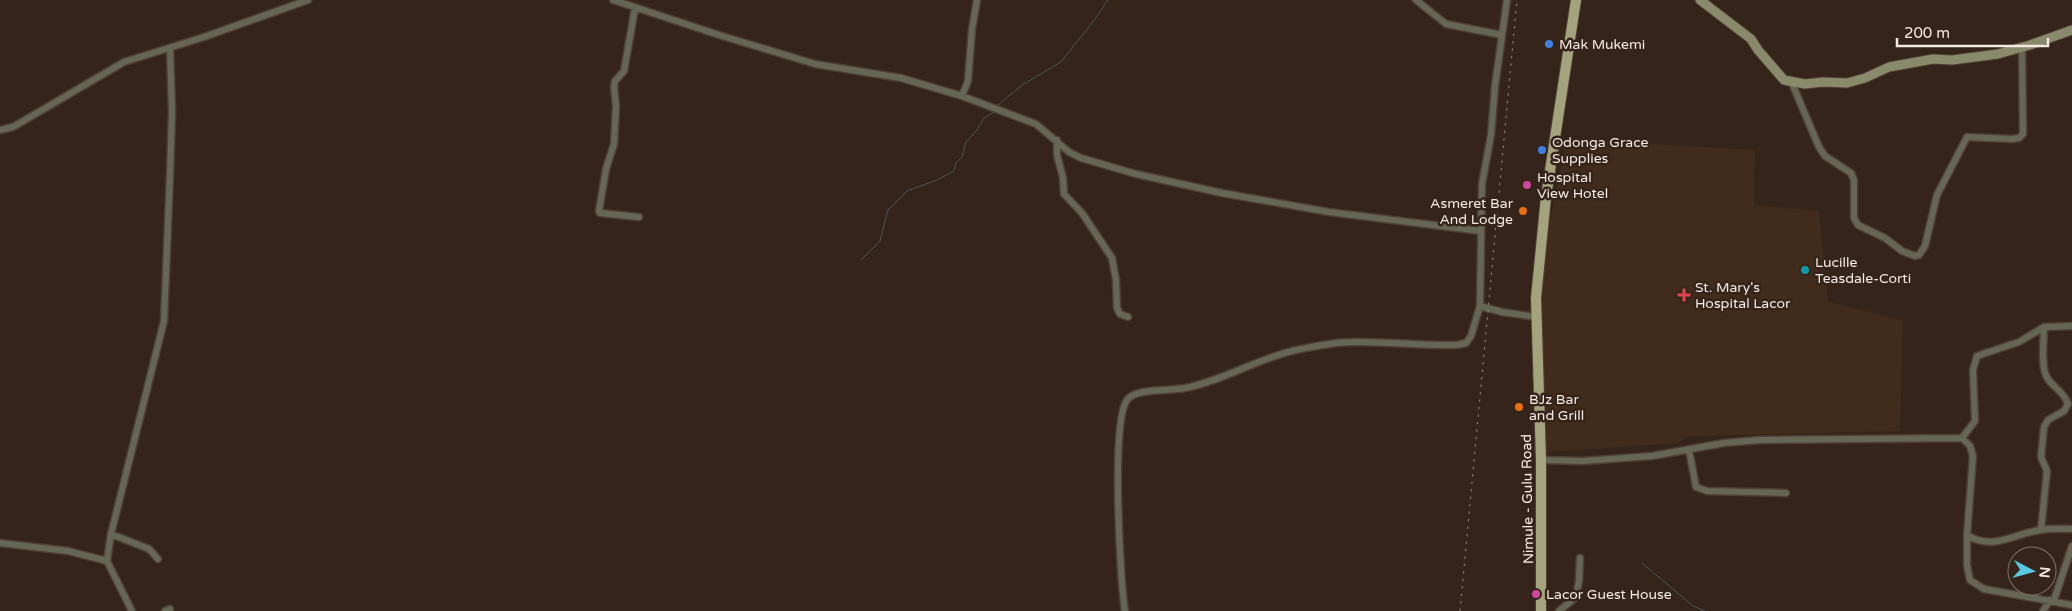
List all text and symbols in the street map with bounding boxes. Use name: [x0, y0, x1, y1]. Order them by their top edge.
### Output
scale bar: [1897, 15, 2048, 47]
text: 200 m: [1904, 24, 1950, 42]
place label: Mak Mukemi: [1559, 36, 1645, 53]
marker: Mak Mukemi: [1543, 38, 1555, 50]
place label: Odonga Grace Supplies: [1552, 134, 1649, 167]
marker: Odonga Grace Supplies: [1536, 144, 1548, 156]
place label: Hospital View Hotel: [1537, 169, 1608, 202]
marker: Hospital View Hotel: [1521, 179, 1533, 191]
place label: Asmeret Bar And Lodge: [1430, 195, 1514, 228]
marker: Asmeret Bar And Lodge: [1517, 205, 1529, 217]
place label: Lucille Teasdale-Corti: [1815, 254, 1911, 287]
marker: Lucille Teasdale-Corti: [1799, 264, 1811, 276]
place label: St. Mary's Hospital Lacor: [1695, 279, 1791, 312]
marker: St. Mary's Hospital Lacor: [1677, 288, 1691, 302]
place label: BJz Bar and Grill: [1529, 391, 1584, 424]
marker: BJz Bar and Grill: [1513, 401, 1525, 413]
street label: Nimule - Gulu Road: [1518, 434, 1537, 564]
north arrow: [2007, 546, 2057, 596]
text: N: [2035, 566, 2053, 579]
place label: Lacor Guest House: [1546, 586, 1672, 603]
marker: Lacor Guest House: [1530, 588, 1542, 600]

